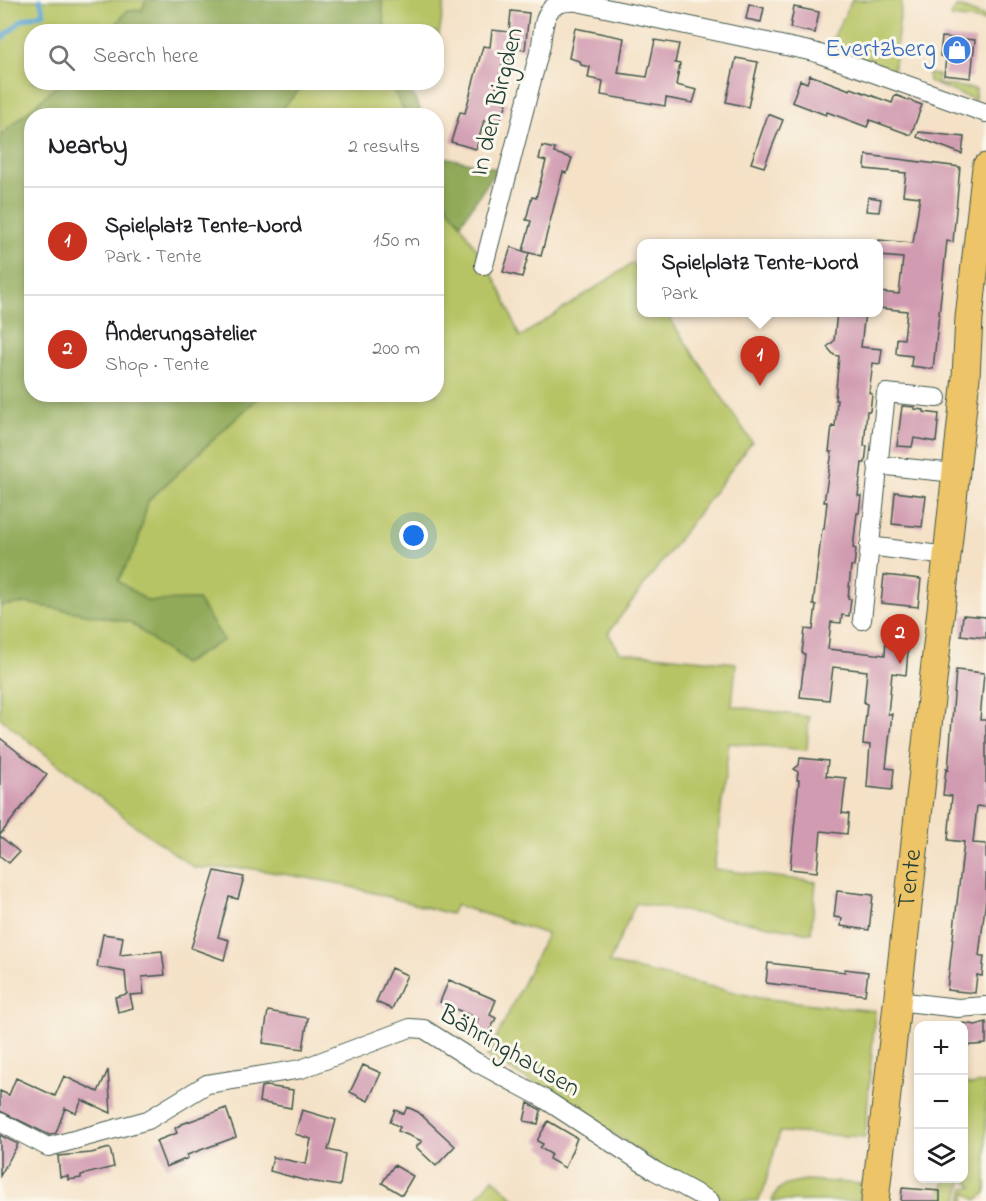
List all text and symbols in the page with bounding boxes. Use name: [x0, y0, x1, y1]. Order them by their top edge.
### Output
search box: [24, 24, 444, 90]
street label: In den Birgden: [461, 24, 535, 180]
place label: Evertzberg: [825, 31, 936, 69]
shop icon: Evertzberg: [941, 34, 973, 66]
icon: search: [45, 41, 78, 74]
text: Search here: [93, 41, 198, 73]
text: Nearby: [48, 128, 127, 166]
text: 2 results: [348, 133, 420, 162]
text: Spielplatz Tente-Nord: [105, 211, 302, 243]
text: 1: [64, 227, 71, 256]
text: 150 m: [373, 227, 420, 256]
popup: [637, 239, 883, 317]
text: Park · Tente: [105, 243, 201, 272]
text: Spielplatz Tente-Nord: [662, 248, 858, 280]
text: Park: [662, 280, 698, 309]
text: Änderungsatelier: [105, 319, 256, 351]
text: 2: [63, 335, 72, 364]
text: 200 m: [372, 335, 420, 364]
pin: 1: [740, 336, 780, 386]
text: Shop · Tente: [105, 351, 209, 380]
your location: [399, 521, 428, 550]
pin: 2: [880, 614, 920, 664]
street label: Tente: [889, 847, 933, 911]
street label: Bähringhausen: [430, 996, 587, 1108]
map controls: [914, 1021, 968, 1183]
button: +: [914, 1021, 968, 1075]
button: −: [914, 1075, 968, 1129]
button: layers: [914, 1129, 968, 1183]

